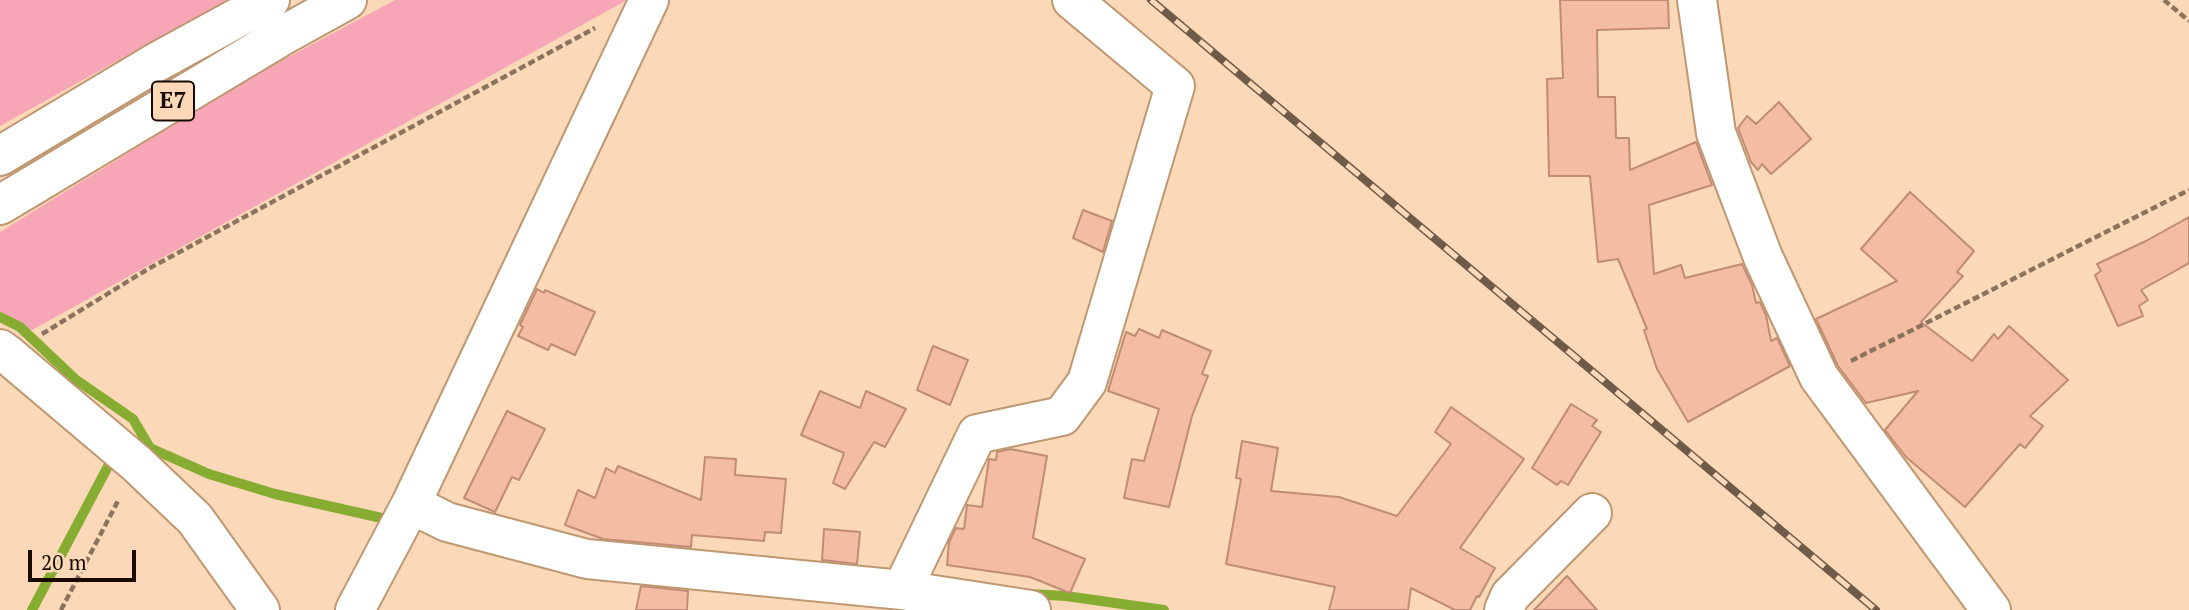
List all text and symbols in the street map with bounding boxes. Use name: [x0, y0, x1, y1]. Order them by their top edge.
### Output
road number: E7: [152, 82, 194, 120]
scale bar: [32, 536, 140, 580]
text: 20 m: [41, 548, 87, 576]

